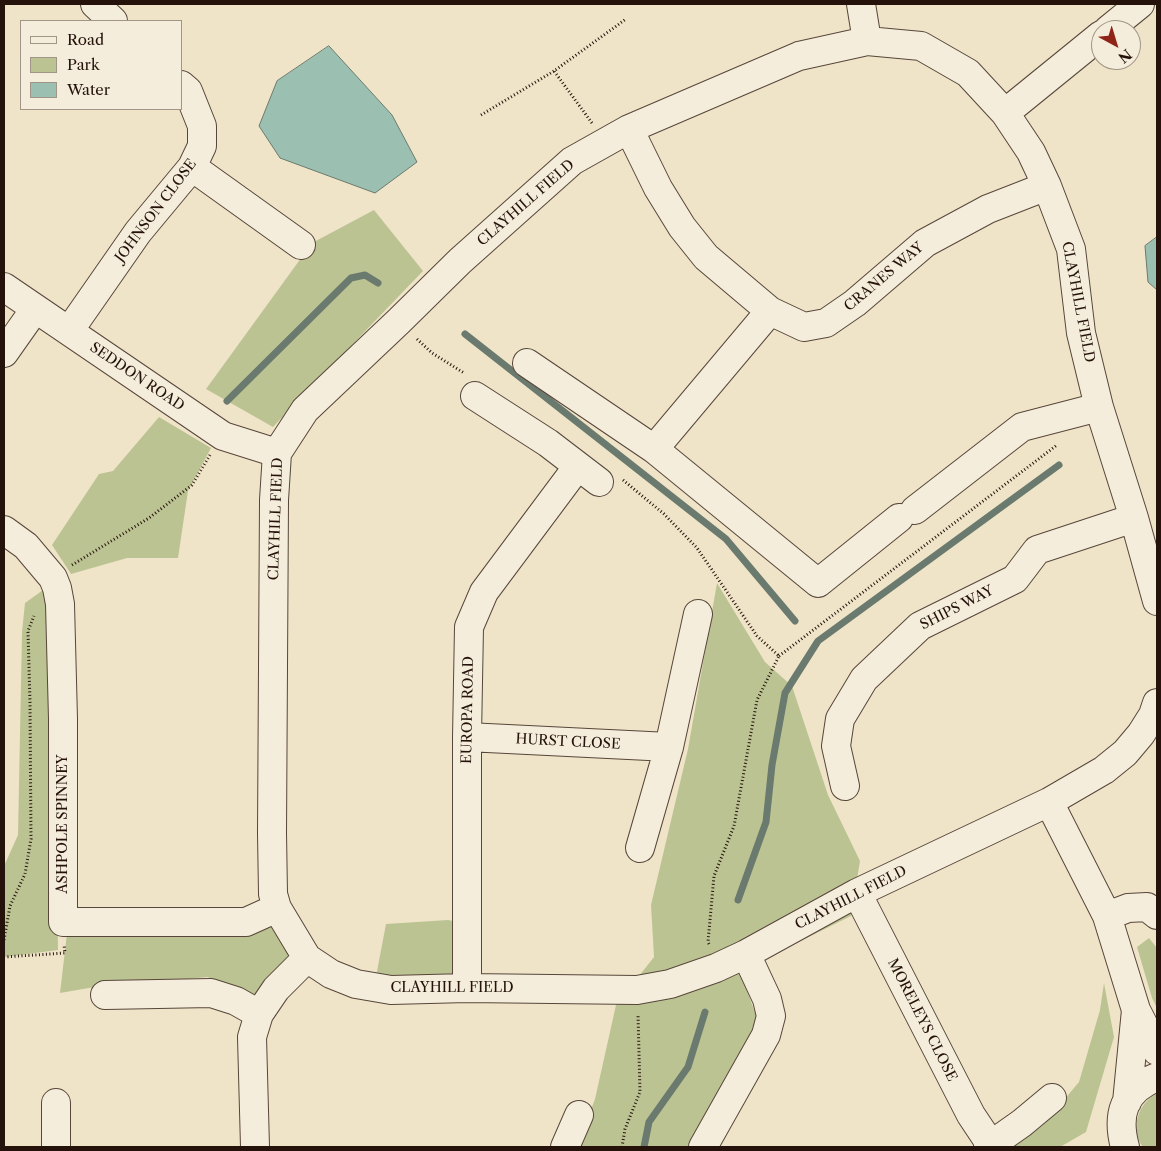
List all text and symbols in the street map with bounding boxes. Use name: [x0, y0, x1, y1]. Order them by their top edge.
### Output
legend: [20, 20, 182, 110]
north arrow: [1091, 20, 1141, 70]
text: Road: [67, 30, 104, 49]
text: N: [1114, 45, 1135, 67]
text: Park: [67, 55, 100, 74]
text: Water: [67, 80, 110, 99]
street label: JOHNSON CLOSE: [112, 156, 200, 266]
street label: CLAYHILL FIELD: [474, 156, 578, 250]
street label: CRANES WAY: [841, 239, 927, 315]
street label: CLAYHILL FIELD: [1058, 240, 1098, 364]
street label: SEDDON ROAD: [87, 339, 187, 415]
street label: CLAYHILL FIELD: [265, 457, 287, 581]
street label: SHIPS WAY: [917, 582, 997, 634]
street label: EUROPA ROAD: [459, 656, 477, 764]
street label: HURST CLOSE: [515, 731, 621, 753]
street label: ASHPOLE SPINNEY: [55, 754, 71, 894]
street label: CLAYHILL FIELD: [792, 863, 910, 933]
street label: MORELEYS CLOSE: [884, 956, 960, 1084]
street label: CLAYHILL FIELD: [390, 980, 514, 996]

